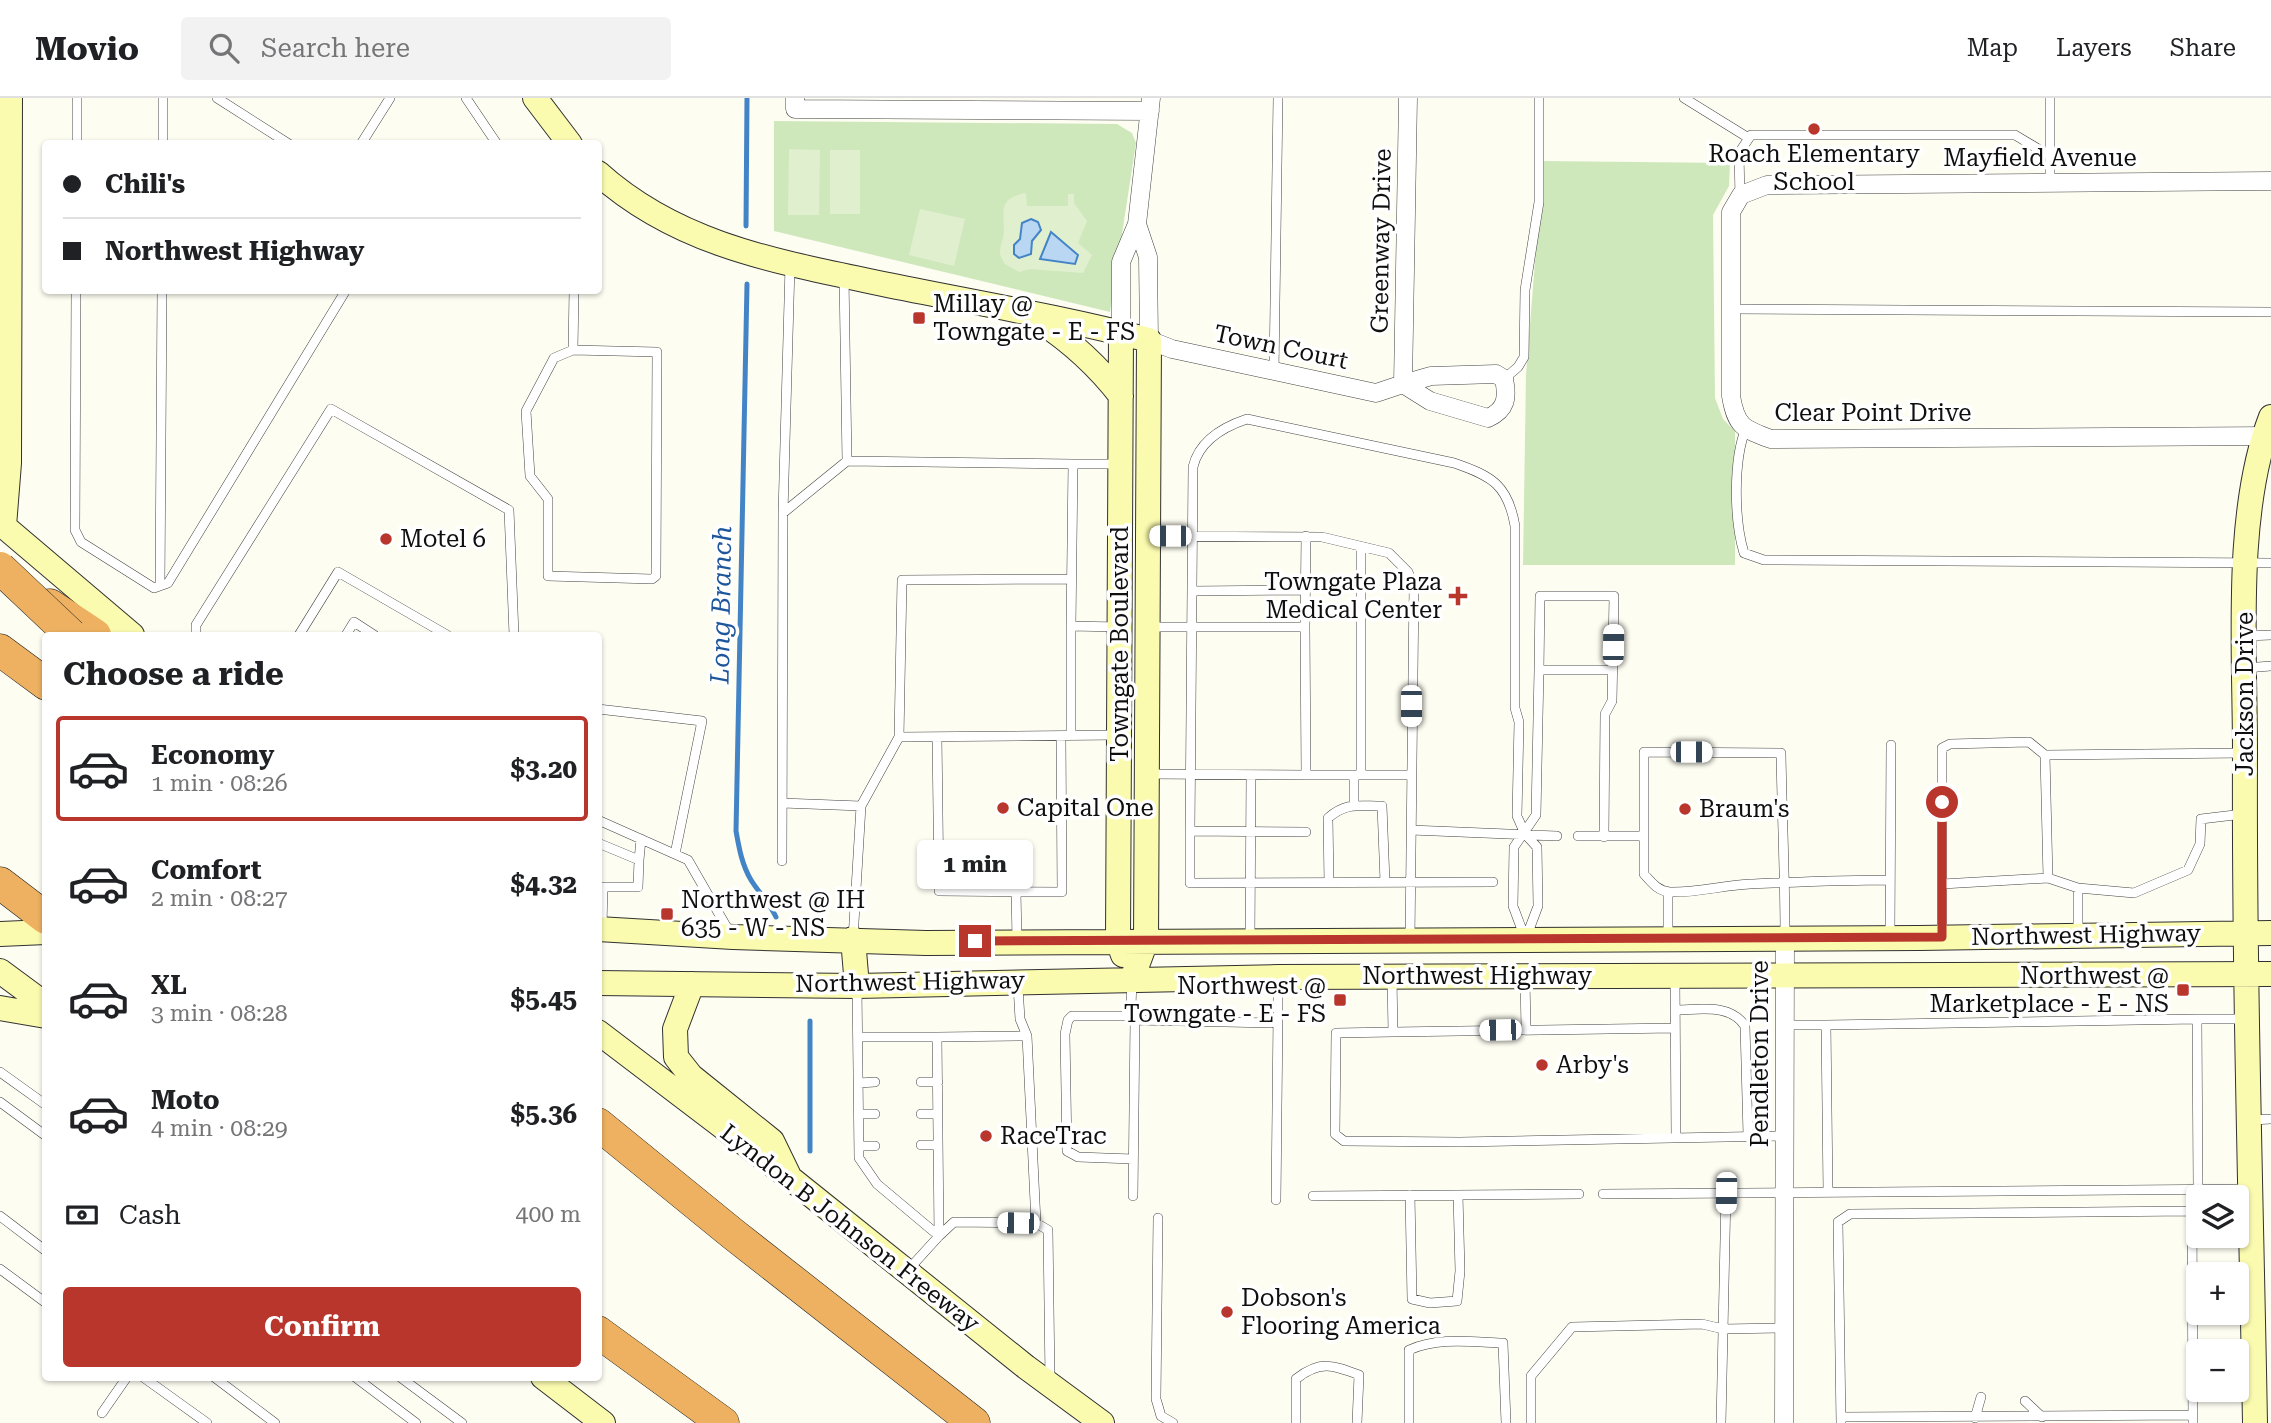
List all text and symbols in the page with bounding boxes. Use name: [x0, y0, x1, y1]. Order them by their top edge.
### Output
search box: [181, 17, 671, 80]
text: Movio: [35, 29, 139, 68]
icon: search: [205, 29, 243, 67]
text: Search here: [261, 33, 410, 63]
text: Map: [1967, 34, 2018, 62]
text: Layers: [2056, 34, 2132, 62]
text: Share: [2170, 34, 2236, 62]
marker: Roach Elementary School: [1806, 121, 1822, 137]
place label: Roach Elementary School: [1708, 140, 1921, 196]
street label: Mayfield Avenue: [1943, 144, 2137, 172]
street label: Greenway Drive: [1365, 148, 1397, 334]
text: Chili's: [105, 169, 185, 199]
text: Northwest Highway: [105, 236, 364, 266]
place label: Millay @ Towngate - E - FS: [933, 290, 1135, 346]
marker: Millay @ Towngate - E - FS: [911, 310, 927, 326]
street label: Town Court: [1211, 319, 1351, 375]
street label: Clear Point Drive: [1774, 399, 1972, 427]
place label: Motel 6: [400, 525, 486, 553]
water label: Long Branch: [705, 526, 737, 685]
street label: Towngate Boulevard: [1106, 526, 1134, 762]
car: [1150, 526, 1192, 547]
marker: Motel 6: [378, 531, 394, 547]
place label: Towngate Plaza Medical Center: [1264, 568, 1442, 624]
marker: Towngate Plaza Medical Center: [1448, 586, 1468, 606]
street label: Jackson Drive: [2231, 612, 2259, 776]
car: [1603, 624, 1624, 666]
text: Choose a ride: [63, 655, 284, 693]
car: [1401, 685, 1422, 727]
icon: car: [67, 737, 130, 800]
text: Economy: [151, 740, 274, 770]
car: [1671, 742, 1713, 763]
text: $3.20: [511, 754, 577, 784]
text: 1 min · 08:26: [151, 770, 288, 797]
route start: [1926, 786, 1958, 818]
place label: Capital One: [1017, 794, 1154, 822]
place label: Braum's: [1699, 795, 1790, 823]
marker: Capital One: [995, 800, 1011, 816]
marker: Braum's: [1677, 801, 1693, 817]
callout: 1 min: [917, 840, 1033, 888]
text: 1 min: [943, 851, 1007, 878]
icon: car: [67, 852, 130, 915]
text: Comfort: [151, 855, 261, 885]
text: $4.32: [511, 869, 577, 899]
text: 2 min · 08:27: [151, 885, 288, 912]
place label: Northwest @ IH 635 - W - NS: [681, 886, 865, 942]
marker: Northwest @ IH 635 - W - NS: [659, 906, 675, 922]
street label: Northwest Highway: [1971, 919, 2202, 951]
route end: [959, 925, 991, 957]
street label: Pendleton Drive: [1746, 960, 1774, 1148]
street label: Northwest Highway: [1362, 962, 1593, 990]
place label: Northwest @ Marketplace - E - NS: [1929, 962, 2169, 1018]
street label: Northwest Highway: [795, 966, 1026, 998]
icon: car: [67, 967, 130, 1030]
text: XL: [151, 970, 187, 1000]
place label: Northwest @ Towngate - E - FS: [1124, 972, 1326, 1028]
marker: Northwest @ Marketplace - E - NS: [2175, 982, 2191, 998]
text: $5.45: [511, 984, 577, 1014]
marker: Northwest @ Towngate - E - FS: [1332, 992, 1348, 1008]
text: 3 min · 08:28: [151, 1000, 288, 1027]
car: [1479, 1019, 1522, 1041]
place label: Arby's: [1556, 1051, 1629, 1079]
marker: Arby's: [1534, 1057, 1550, 1073]
icon: car: [67, 1082, 130, 1145]
text: Moto: [151, 1085, 220, 1115]
text: $5.36: [511, 1099, 577, 1129]
text: 4 min · 08:29: [151, 1115, 288, 1142]
street label: Lyndon B Johnson Freeway: [715, 1118, 986, 1338]
place label: RaceTrac: [1000, 1122, 1107, 1150]
marker: RaceTrac: [978, 1128, 994, 1144]
car: [1716, 1172, 1737, 1214]
map controls: [2186, 1185, 2249, 1402]
button: layers: [2186, 1185, 2249, 1248]
icon: cash: [63, 1196, 101, 1234]
text: Cash: [119, 1200, 181, 1230]
text: 400 m: [516, 1201, 581, 1228]
car: [997, 1212, 1040, 1234]
button: +: [2186, 1262, 2249, 1325]
place label: Dobson's Flooring America: [1241, 1284, 1441, 1340]
button: Confirm: [63, 1287, 581, 1367]
marker: Dobson's Flooring America: [1219, 1304, 1235, 1320]
button: −: [2186, 1339, 2249, 1402]

